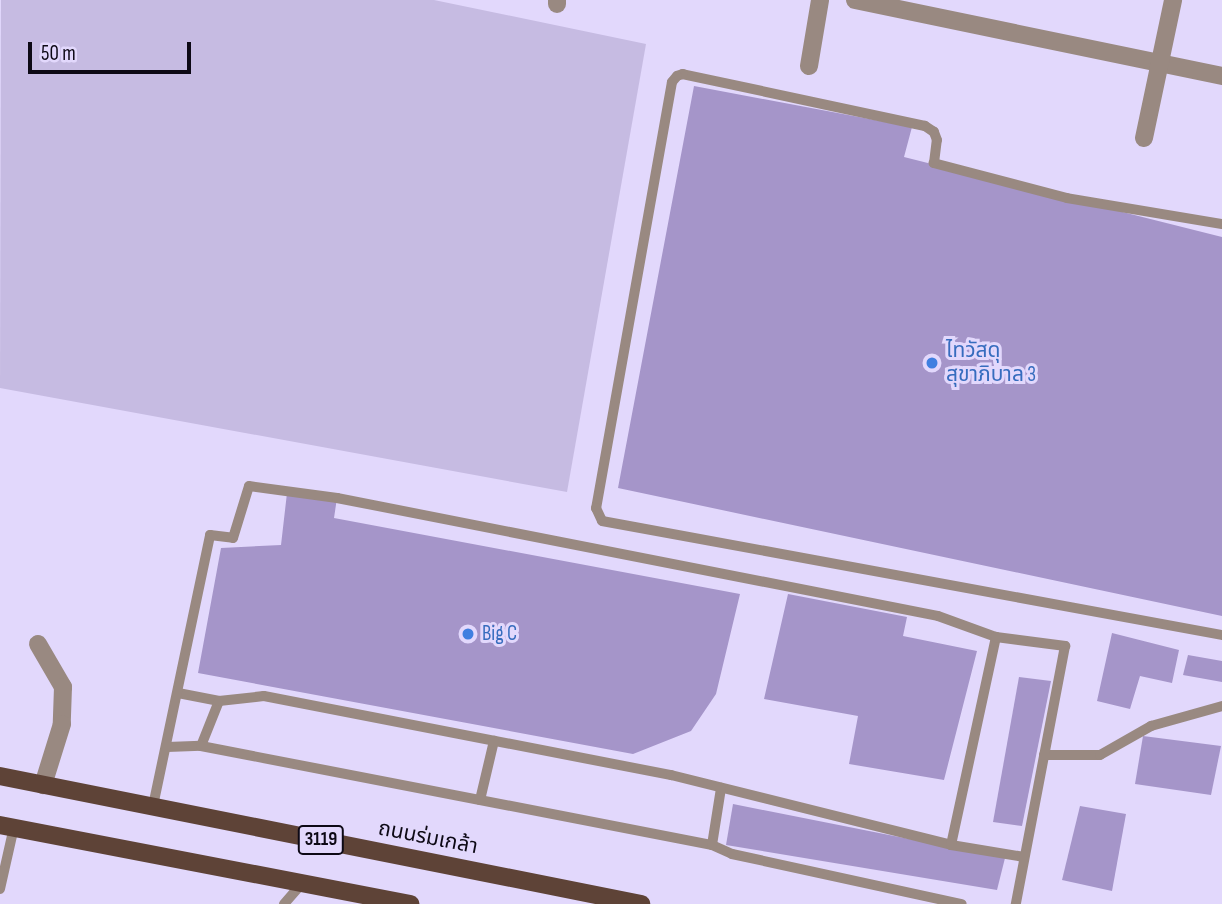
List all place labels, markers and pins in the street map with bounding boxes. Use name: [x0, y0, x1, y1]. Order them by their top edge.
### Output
place label: ไทวัสดุ สุขาภิบาล 3: [946, 338, 1036, 388]
marker: ไทวัสดุ สุขาภิบาล 3: [924, 355, 940, 371]
place label: Big C: [482, 621, 517, 647]
marker: Big C: [460, 626, 476, 642]

